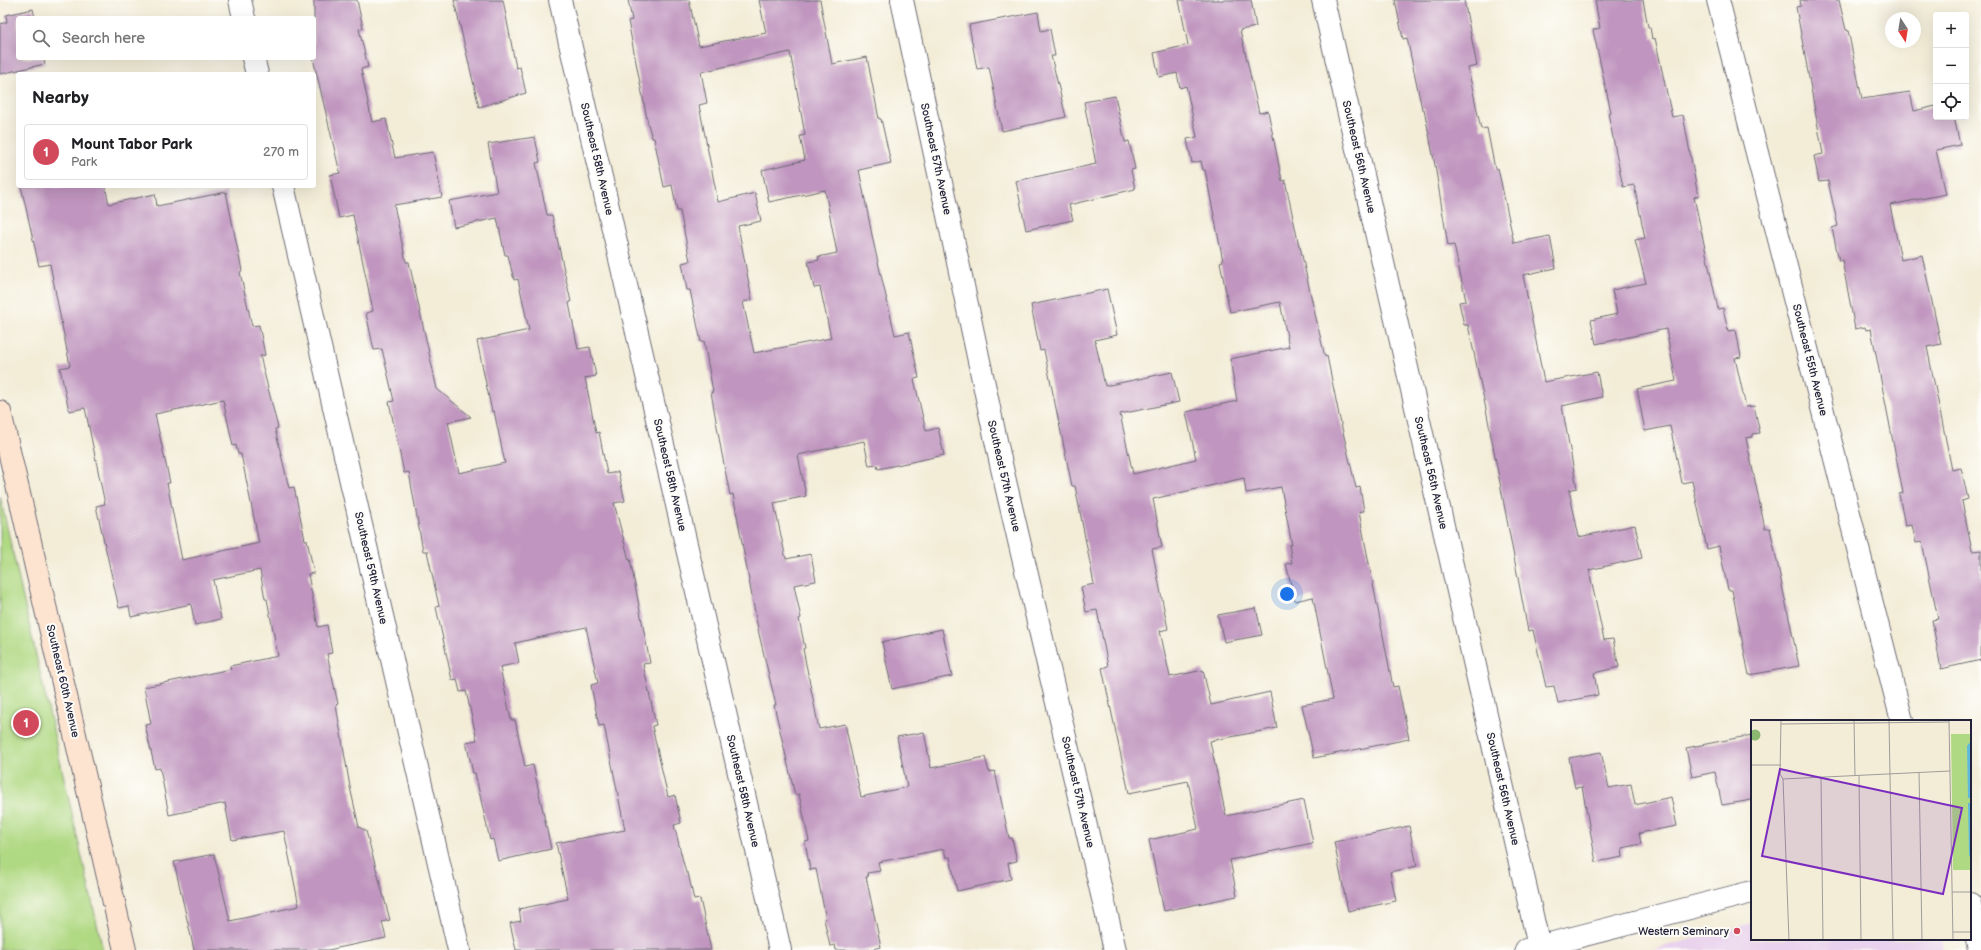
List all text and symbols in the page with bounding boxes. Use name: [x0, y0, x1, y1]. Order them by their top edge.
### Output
north arrow: [1885, 12, 1921, 48]
map controls: [1933, 12, 1969, 120]
button: +: [1933, 12, 1969, 48]
search box: [16, 16, 316, 60]
icon: search: [30, 27, 52, 49]
text: Search here: [62, 29, 145, 48]
button: −: [1933, 48, 1969, 84]
button: locate: [1933, 84, 1969, 120]
text: Nearby: [32, 88, 89, 108]
street label: Southeast 56th Avenue: [1340, 99, 1378, 215]
street label: Southeast 58th Avenue: [578, 102, 616, 217]
street label: Southeast 57th Avenue: [918, 102, 954, 217]
text: Mount Tabor Park: [71, 135, 192, 154]
text: 1: [43, 144, 49, 160]
text: 270 m: [263, 144, 299, 160]
text: Park: [71, 154, 97, 170]
street label: Southeast 55th Avenue: [1790, 303, 1830, 418]
street label: Southeast 56th Avenue: [1412, 415, 1450, 531]
street label: Southeast 58th Avenue: [651, 418, 689, 533]
street label: Southeast 57th Avenue: [985, 419, 1023, 533]
street label: Southeast 59th Avenue: [352, 511, 390, 626]
your location: [1277, 584, 1297, 604]
street label: Southeast 60th Avenue: [44, 623, 82, 739]
pin: 1: [13, 708, 39, 738]
inset map: [1751, 720, 1971, 940]
street label: Southeast 56th Avenue: [1484, 731, 1522, 847]
street label: Southeast 58th Avenue: [724, 734, 762, 849]
street label: Southeast 57th Avenue: [1059, 735, 1097, 849]
place label: Western Seminary: [1638, 925, 1729, 938]
marker: Western Seminary: [1732, 926, 1742, 936]

